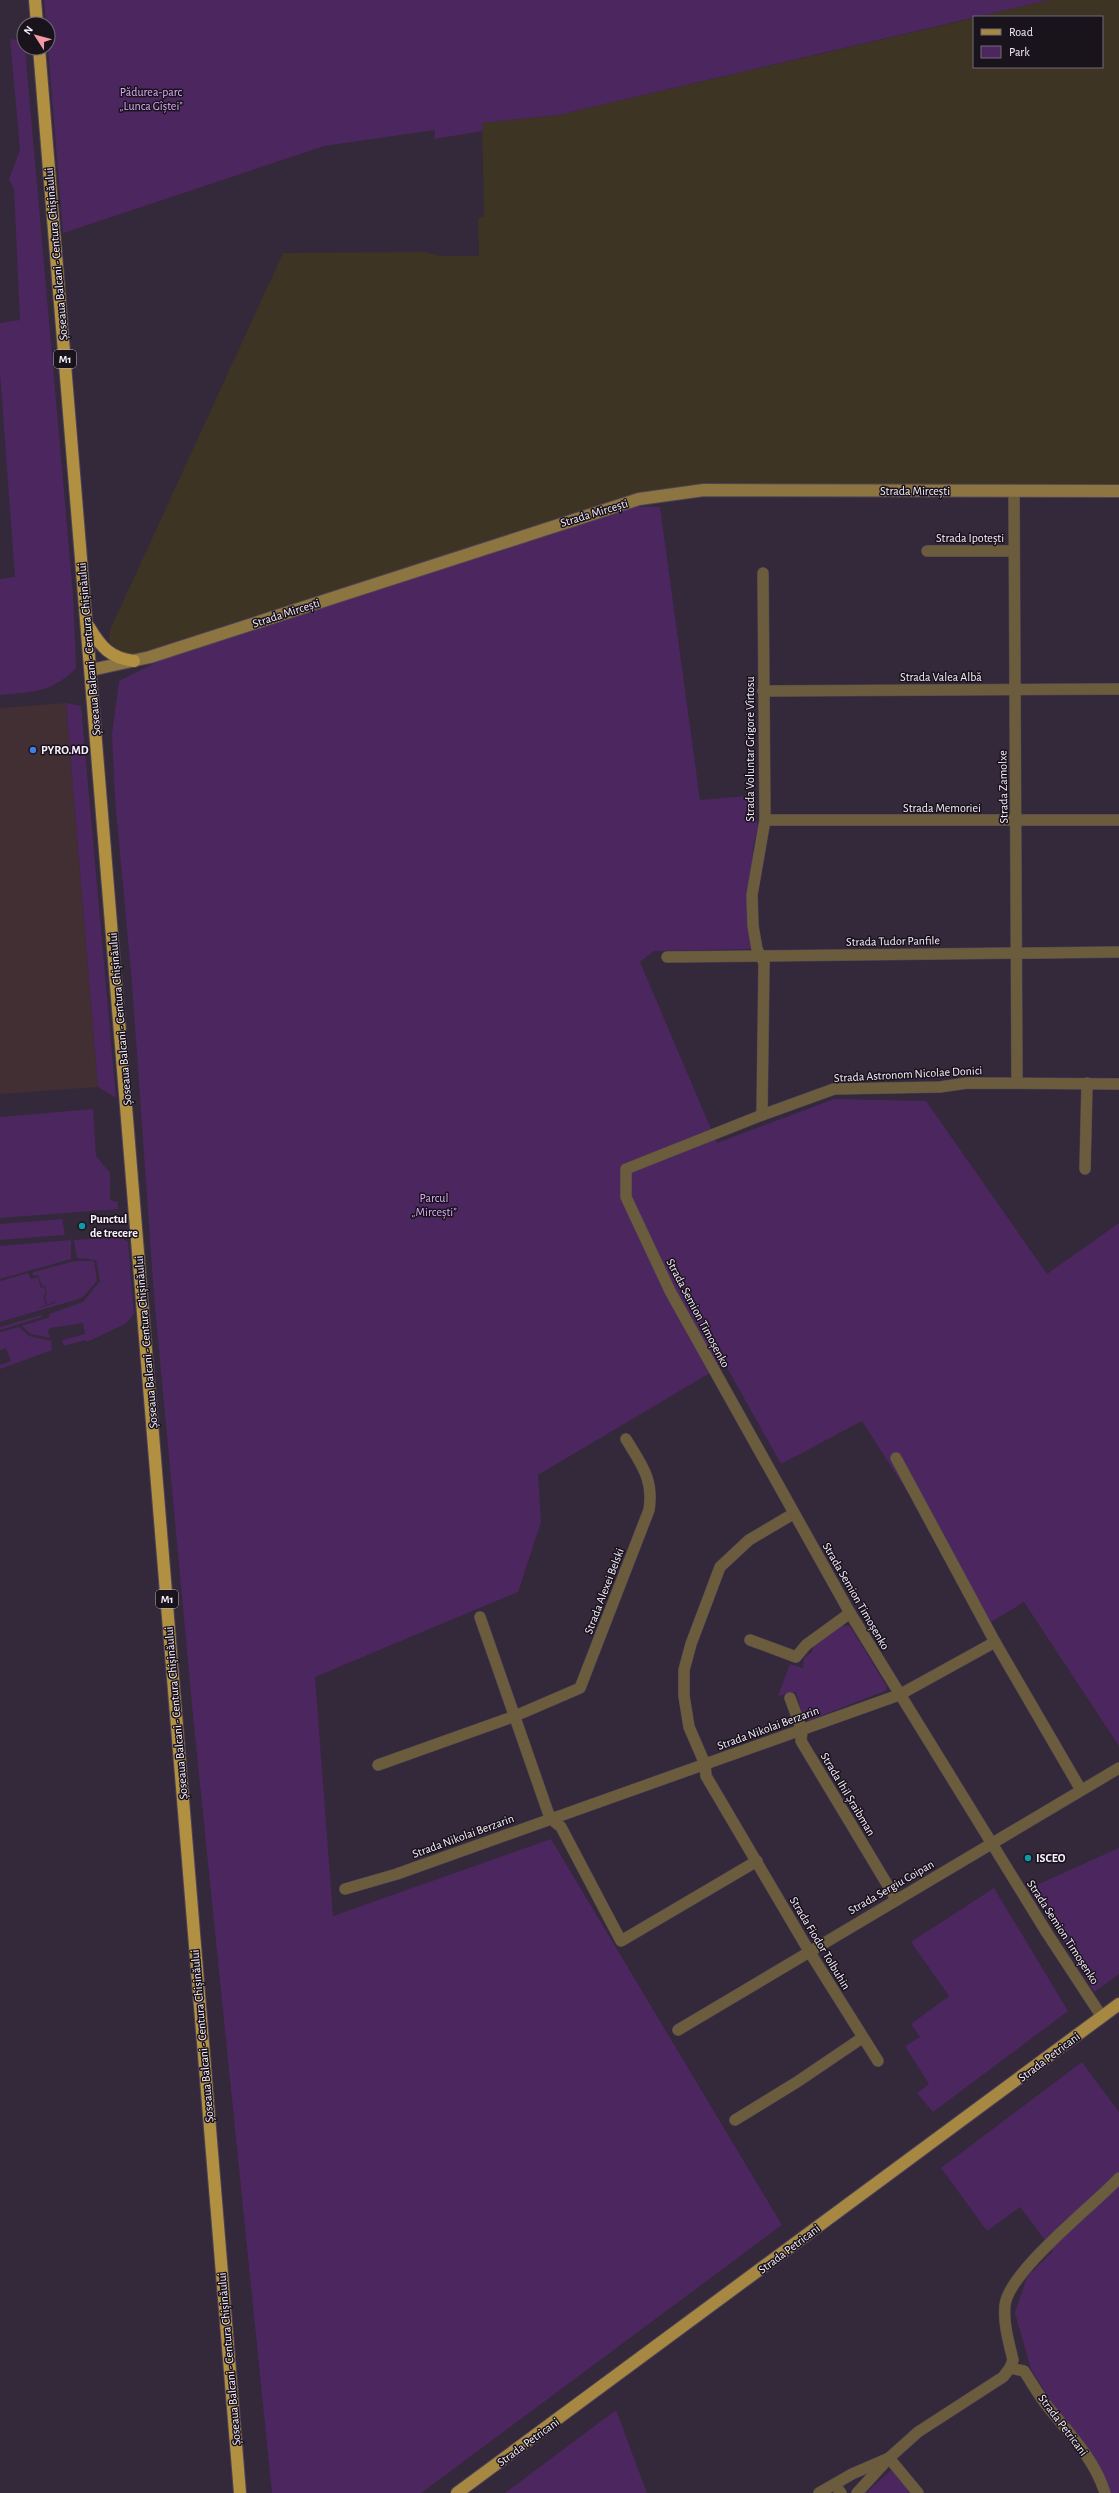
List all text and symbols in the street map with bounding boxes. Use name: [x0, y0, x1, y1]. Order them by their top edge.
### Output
north arrow: [16, 16, 56, 56]
legend: [973, 16, 1103, 68]
text: N: [22, 24, 35, 37]
text: Road: [1009, 26, 1033, 38]
text: Park: [1009, 46, 1030, 58]
park label: Pădurea-parc „Lunca Gîștei”: [119, 86, 183, 114]
street label: Șoseaua Balcani - Centura Chișinăului: [42, 167, 72, 341]
road number: M1: [54, 350, 76, 368]
street label: Strada Mircești: [880, 485, 950, 499]
street label: Strada Mircești: [559, 497, 630, 531]
street label: Strada Ipotești: [936, 532, 1004, 546]
street label: Șoseaua Balcani - Centura Chișinăului: [75, 562, 105, 736]
street label: Strada Mircești: [251, 596, 322, 631]
street label: Strada Valea Albă: [900, 671, 982, 683]
street label: Strada Voluntar Grigore Vîrtosu: [744, 676, 756, 822]
place label: PYRO.MD: [41, 744, 89, 756]
marker: PYRO.MD: [28, 745, 38, 755]
street label: Strada Zamolxe: [996, 750, 1010, 824]
street label: Strada Memoriei: [903, 802, 981, 814]
street label: Șoseaua Balcani - Centura Chișinăului: [106, 932, 136, 1106]
street label: Strada Tudor Panfile: [846, 934, 940, 948]
street label: Strada Astronom Nicolae Donici: [833, 1064, 983, 1084]
park label: Parcul „Mircești”: [411, 1192, 457, 1220]
place label: Punctul de trecere: [90, 1213, 138, 1239]
marker: Punctul de trecere: [77, 1221, 87, 1231]
street label: Șoseaua Balcani - Centura Chișinăului: [132, 1255, 162, 1429]
street label: Strada Semion Timoșenko: [662, 1257, 732, 1371]
street label: Strada Semion Timoșenko: [819, 1540, 892, 1653]
street label: Strada Alexei Belski: [582, 1546, 626, 1636]
road number: M1: [156, 1590, 178, 1608]
street label: Șoseaua Balcani - Centura Chișinăului: [162, 1626, 192, 1800]
street label: Strada Nikolai Berzarin: [716, 1704, 820, 1752]
street label: Strada Ihil Șraibman: [817, 1750, 878, 1839]
street label: Strada Nikolai Berzarin: [411, 1812, 515, 1860]
place label: ISCEO: [1036, 1852, 1066, 1864]
marker: ISCEO: [1023, 1853, 1033, 1863]
street label: Strada Sergiu Coipan: [846, 1858, 936, 1916]
street label: Strada Semion Timoșenko: [1023, 1878, 1101, 1987]
street label: Strada Fiodor Tolbuhin: [788, 1895, 852, 1991]
street label: Șoseaua Balcani - Centura Chișinăului: [188, 1949, 218, 2123]
street label: Strada Petricani: [1016, 2030, 1082, 2084]
street label: Strada Petricani: [756, 2222, 822, 2276]
street label: Șoseaua Balcani - Centura Chișinăului: [215, 2272, 245, 2446]
street label: Strada Petricani: [1036, 2392, 1090, 2458]
street label: Strada Petricani: [495, 2416, 561, 2468]

